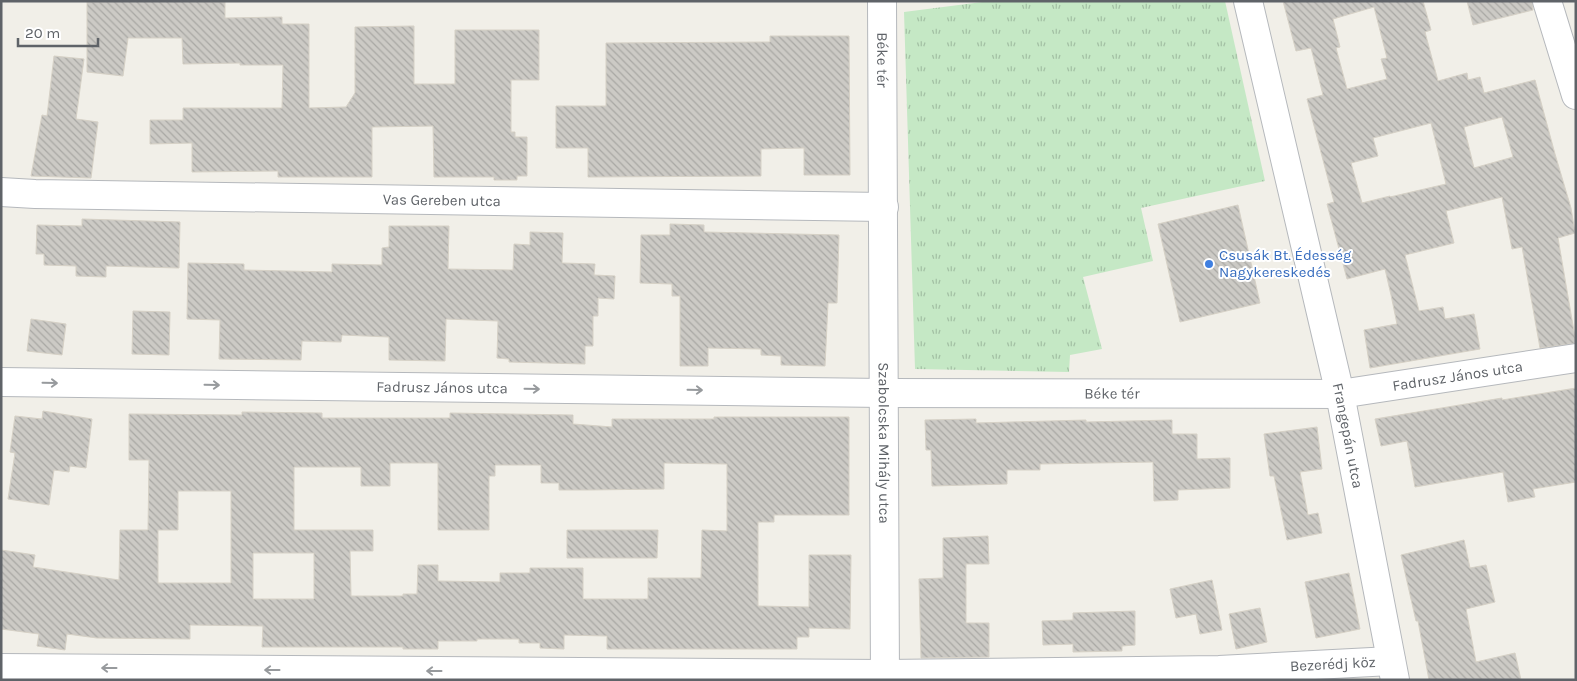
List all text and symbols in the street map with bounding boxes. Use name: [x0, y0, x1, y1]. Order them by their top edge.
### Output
scale bar: [18, 15, 98, 47]
text: 20 m: [25, 24, 60, 42]
street label: Béke tér: [873, 32, 891, 88]
street label: Vas Gereben utca: [383, 190, 501, 210]
place label: Csusák Bt. Édesség Nagykereskedés: [1219, 246, 1352, 281]
marker: Csusák Bt. Édesség Nagykereskedés: [1203, 258, 1215, 270]
street label: Fadrusz János utca: [1391, 357, 1524, 395]
street label: Szabolcska Mihály utca: [875, 362, 893, 524]
one-way arrow: [42, 378, 58, 388]
street label: Fadrusz János utca: [376, 378, 508, 397]
one-way arrow: [204, 380, 220, 390]
street label: Frangepán utca: [1329, 381, 1367, 490]
one-way arrow: [524, 384, 540, 393]
street label: Béke tér: [1084, 384, 1140, 403]
one-way arrow: [687, 386, 703, 395]
street label: Bezerédj köz: [1289, 653, 1376, 675]
one-way arrow: [101, 663, 118, 673]
one-way arrow: [264, 665, 280, 675]
one-way arrow: [426, 666, 442, 676]

